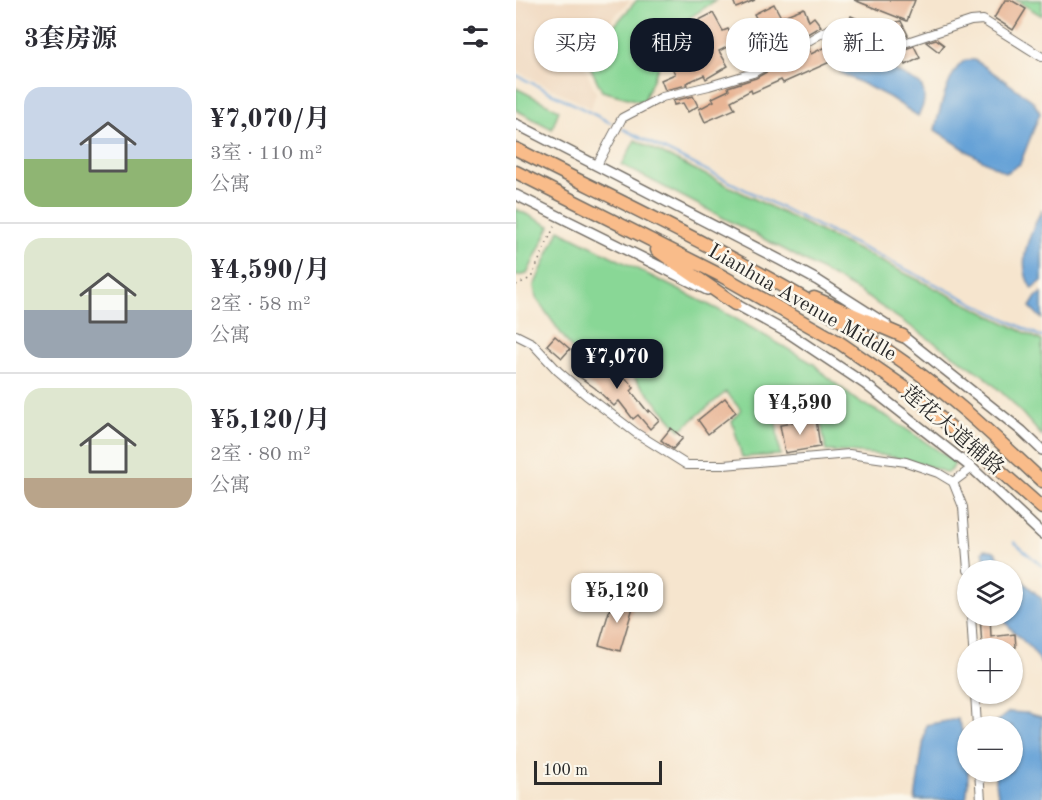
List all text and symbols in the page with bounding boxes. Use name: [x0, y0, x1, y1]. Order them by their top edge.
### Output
chip: 买房: [534, 18, 618, 72]
chip: 租房: [630, 18, 714, 72]
chip: 筛选: [726, 18, 810, 72]
chip: 新上: [822, 18, 906, 72]
icon: filters: [459, 20, 492, 53]
text: 3套房源: [24, 27, 117, 53]
text: ¥7,070/月: [210, 107, 330, 133]
icon: home: [72, 111, 144, 183]
text: 3室 · 110 m²: [210, 144, 322, 164]
text: 公寓: [210, 175, 250, 195]
street label: Lianhua Avenue Middle: [704, 241, 900, 365]
text: ¥4,590/月: [210, 258, 330, 284]
icon: home: [72, 262, 144, 334]
text: 2室 · 58 m²: [210, 295, 311, 315]
text: 公寓: [210, 326, 250, 346]
pin: ¥7,070: [568, 339, 666, 390]
text: ¥7,070: [585, 348, 649, 368]
street label: 莲花大道辅路: [897, 381, 1008, 480]
pin: ¥4,590: [751, 385, 849, 436]
text: ¥4,590: [768, 394, 832, 414]
text: ¥5,120/月: [210, 408, 330, 434]
icon: home: [72, 412, 144, 484]
text: 2室 · 80 m²: [210, 445, 311, 465]
text: 公寓: [210, 476, 250, 496]
map controls: [957, 560, 1023, 782]
button: layers: [957, 560, 1023, 626]
pin: ¥5,120: [568, 573, 666, 624]
text: ¥5,120: [585, 582, 649, 602]
button: +: [957, 638, 1023, 704]
button: −: [957, 716, 1023, 782]
scale bar: [534, 758, 662, 786]
text: 100 m: [543, 763, 588, 779]

